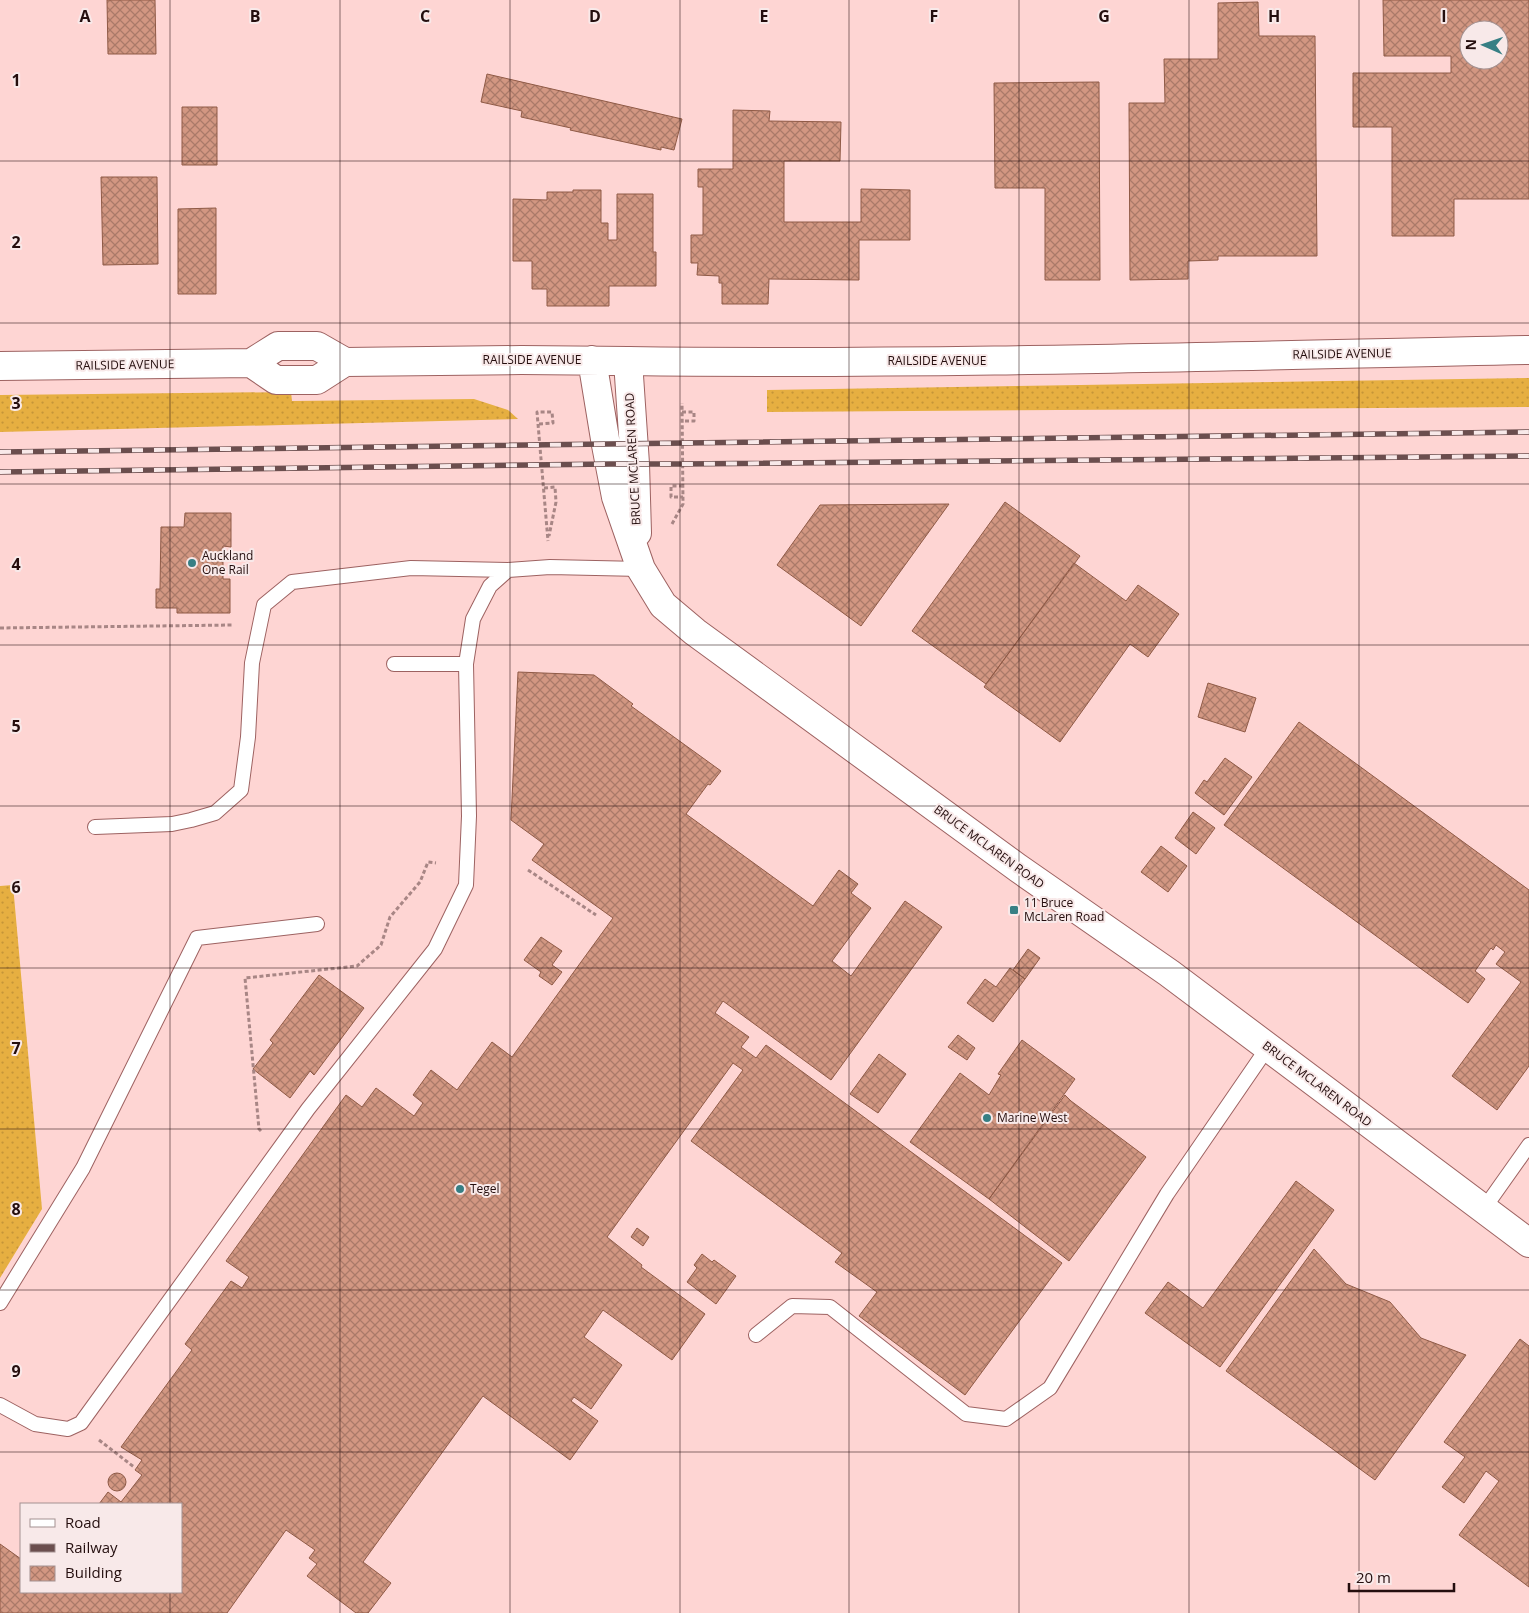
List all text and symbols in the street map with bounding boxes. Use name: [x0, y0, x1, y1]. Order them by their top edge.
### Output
text: A: [79, 5, 91, 27]
text: B: [250, 5, 260, 27]
text: C: [420, 5, 430, 27]
text: D: [589, 5, 601, 27]
text: E: [760, 5, 769, 27]
text: F: [930, 5, 938, 27]
text: G: [1098, 5, 1110, 27]
text: H: [1268, 5, 1280, 27]
text: I: [1441, 5, 1447, 27]
north arrow: [1459, 20, 1509, 70]
text: N: [1461, 39, 1480, 51]
text: 1: [11, 69, 21, 91]
text: 2: [11, 231, 21, 253]
street label: RAILSIDE AVENUE: [1292, 344, 1392, 363]
street label: RAILSIDE AVENUE: [483, 351, 581, 368]
street label: RAILSIDE AVENUE: [888, 352, 986, 369]
street label: RAILSIDE AVENUE: [75, 355, 175, 374]
text: 3: [11, 392, 21, 414]
street label: BRUCE MCLAREN ROAD: [621, 392, 644, 526]
place label: Auckland One Rail: [202, 547, 253, 578]
text: 4: [11, 553, 21, 575]
marker: Auckland One Rail: [186, 557, 198, 569]
text: 5: [11, 715, 21, 737]
street label: BRUCE MCLAREN ROAD: [931, 801, 1048, 892]
text: 6: [11, 876, 21, 898]
place label: 11 Bruce McLaren Road: [1024, 894, 1104, 925]
marker: 11 Bruce McLaren Road: [1008, 904, 1020, 916]
text: 7: [11, 1037, 21, 1059]
street label: BRUCE MCLAREN ROAD: [1259, 1037, 1375, 1130]
place label: Marine West: [997, 1109, 1067, 1126]
marker: Marine West: [981, 1112, 993, 1124]
place label: Tegel: [470, 1180, 500, 1197]
marker: Tegel: [454, 1183, 466, 1195]
text: 8: [11, 1198, 21, 1220]
text: 9: [11, 1360, 21, 1382]
legend: [20, 1503, 182, 1593]
text: Road: [65, 1512, 101, 1532]
text: Railway: [65, 1537, 118, 1557]
scale bar: [1349, 1560, 1454, 1592]
text: Building: [65, 1562, 122, 1582]
text: 20 m: [1356, 1567, 1391, 1587]

